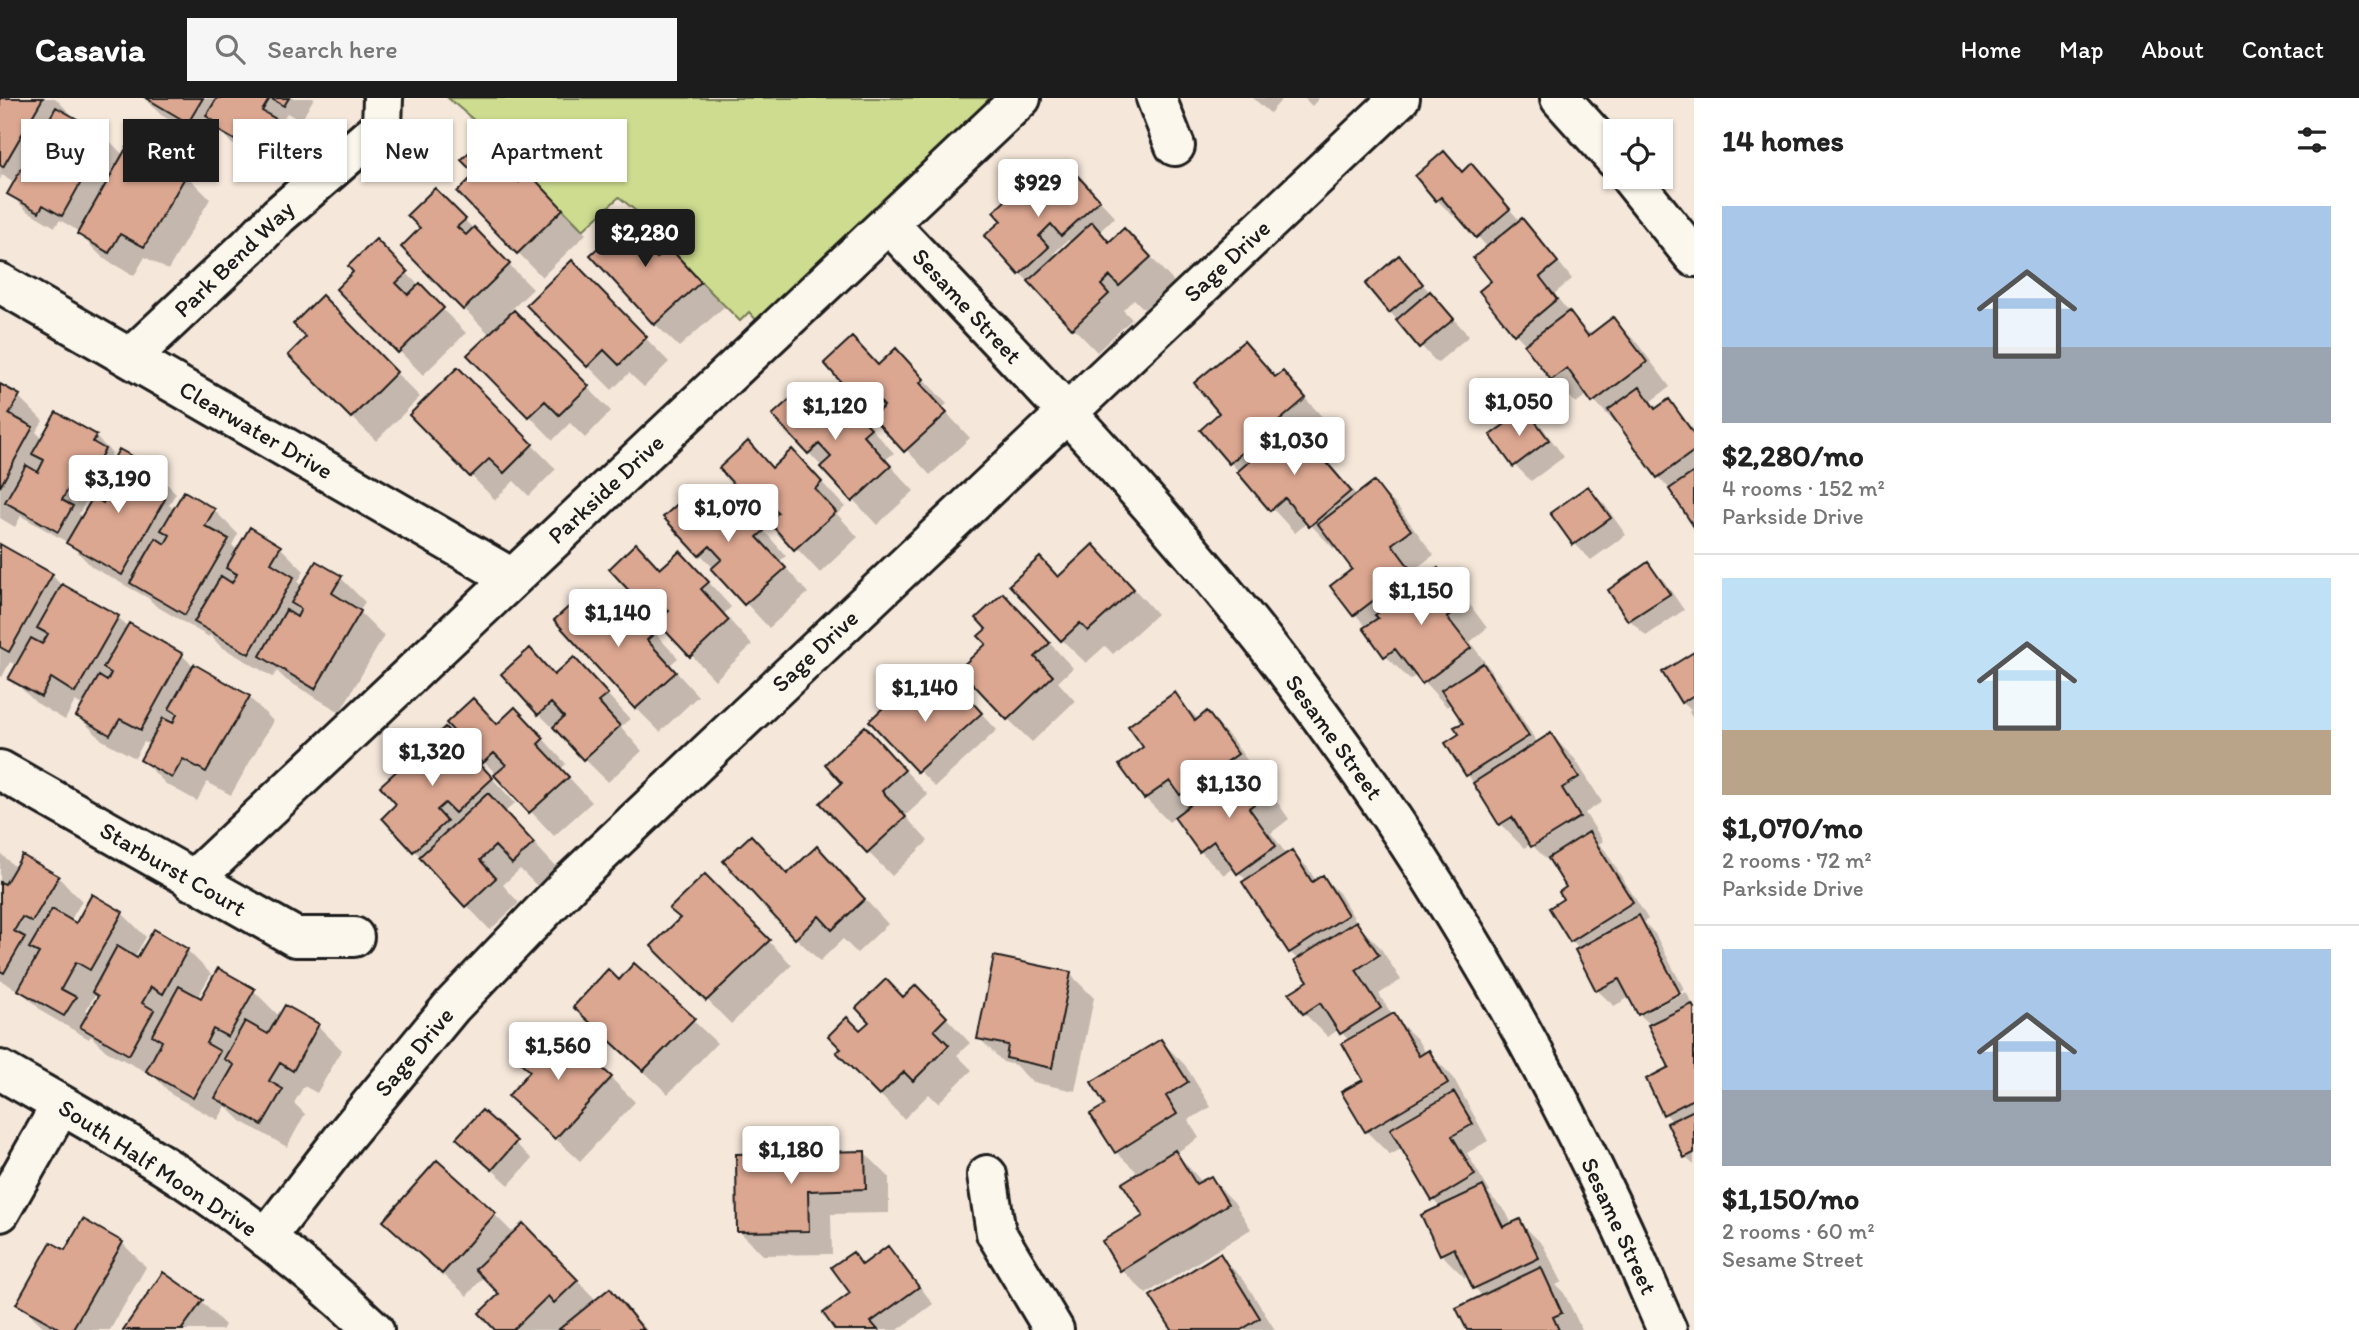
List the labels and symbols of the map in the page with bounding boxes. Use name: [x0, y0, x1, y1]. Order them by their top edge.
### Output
pin: $929: [997, 159, 1079, 219]
street label: Park Bend Way: [168, 194, 300, 323]
pin: $2,280: [588, 209, 702, 269]
street label: Sage Drive: [1177, 213, 1276, 308]
street label: Sesame Street: [906, 242, 1028, 370]
street label: Clearwater Drive: [174, 374, 338, 485]
pin: $1,050: [1462, 378, 1576, 438]
pin: $1,120: [778, 382, 892, 442]
pin: $1,030: [1237, 418, 1351, 477]
street label: Parkside Drive: [542, 428, 670, 550]
pin: $3,190: [61, 456, 175, 515]
pin: $1,070: [671, 484, 785, 544]
pin: $1,150: [1364, 568, 1478, 627]
pin: $1,140: [561, 589, 675, 649]
street label: Sage Drive: [765, 603, 864, 698]
pin: $1,140: [868, 664, 982, 724]
street label: Sesame Street: [1279, 668, 1390, 805]
pin: $1,320: [375, 728, 489, 788]
pin: $1,130: [1172, 760, 1286, 820]
street label: Starburst Court: [95, 815, 251, 922]
street label: Sage Drive: [368, 1001, 459, 1102]
pin: $1,560: [501, 1023, 615, 1082]
street label: South Half Moon Drive: [53, 1092, 263, 1243]
pin: $1,180: [734, 1126, 848, 1186]
street label: Sesame Street: [1575, 1153, 1664, 1299]

